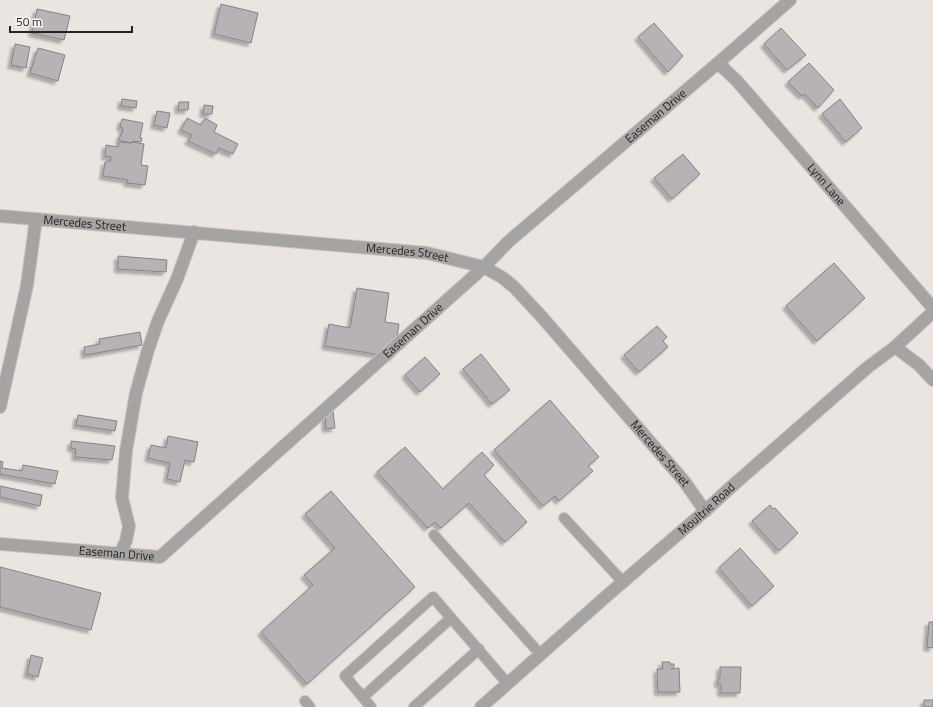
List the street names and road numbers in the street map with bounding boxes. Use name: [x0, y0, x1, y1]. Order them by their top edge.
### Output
street label: Easeman Drive: [620, 84, 690, 148]
street label: Lynn Lane: [803, 159, 851, 210]
street label: Mercedes Street: [43, 210, 128, 236]
street label: Mercedes Street: [365, 238, 451, 267]
street label: Easeman Drive: [378, 298, 447, 363]
street label: Mercedes Street: [626, 416, 696, 491]
street label: Moultrie Road: [673, 478, 739, 540]
street label: Easeman Drive: [78, 540, 155, 566]

